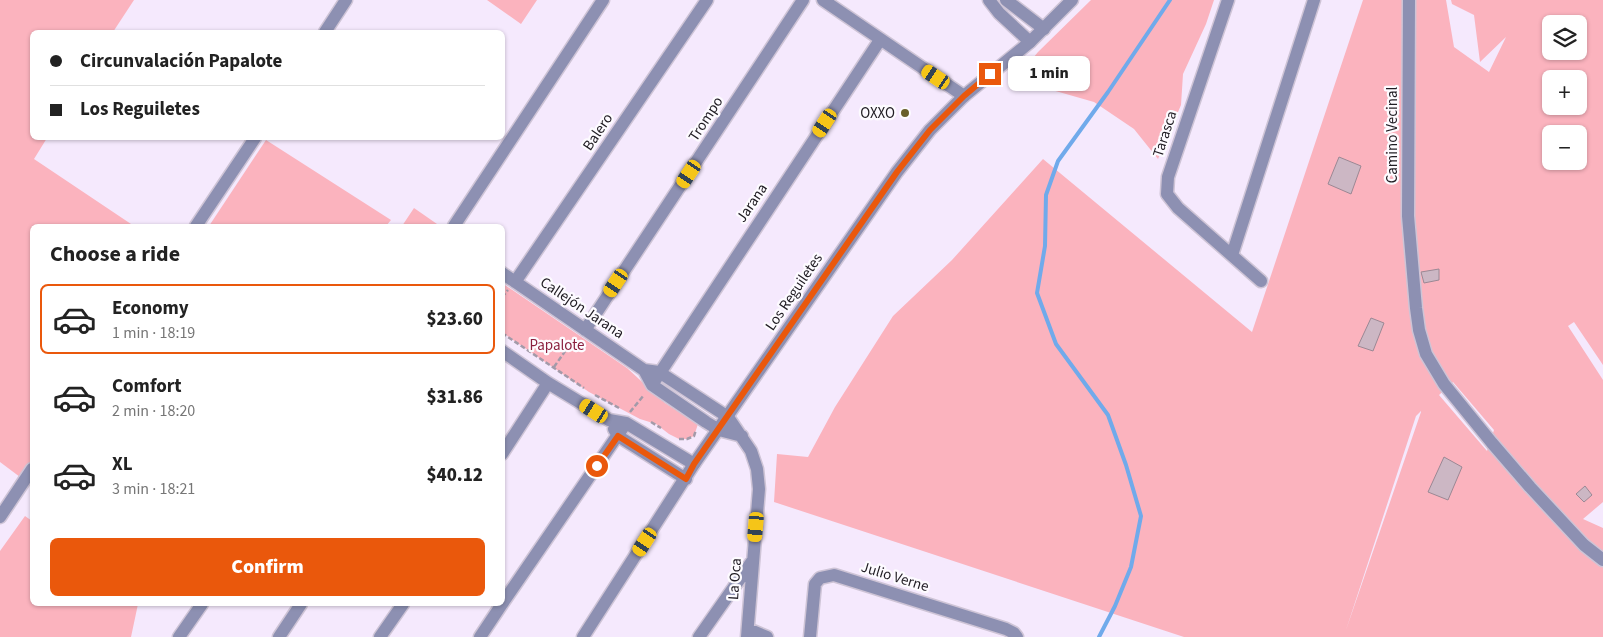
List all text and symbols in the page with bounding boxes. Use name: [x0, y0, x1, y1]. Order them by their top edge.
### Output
map controls: [1542, 15, 1587, 170]
button: layers: [1542, 15, 1587, 60]
text: Circunvalación Papalote: [80, 48, 282, 75]
callout: 1 min: [1008, 56, 1090, 92]
car: [919, 62, 952, 92]
text: 1 min: [1029, 62, 1069, 84]
route end: [979, 63, 1001, 85]
button: +: [1542, 70, 1587, 115]
street label: Camino Vecinal: [1382, 87, 1403, 183]
street label: Trompo: [684, 93, 728, 145]
text: Los Reguiletes: [80, 96, 200, 123]
place label: OXXO: [860, 103, 895, 124]
car: [810, 106, 839, 140]
marker: OXXO: [899, 107, 911, 119]
street label: Tarasca: [1148, 108, 1182, 160]
street label: Balero: [578, 109, 618, 155]
button: −: [1542, 125, 1587, 170]
car: [674, 157, 703, 191]
street label: Jarana: [731, 179, 773, 227]
text: Choose a ride: [50, 238, 180, 270]
street label: Los Reguiletes: [760, 249, 828, 335]
car: [601, 266, 630, 300]
street label: Callejón Jarana: [536, 272, 628, 344]
text: Economy: [112, 295, 189, 322]
icon: car: [52, 297, 97, 342]
text: $23.60: [426, 306, 483, 333]
text: 1 min · 18:19: [112, 322, 195, 344]
park label: Papalote: [529, 335, 585, 356]
text: Comfort: [112, 373, 182, 400]
icon: car: [52, 375, 97, 420]
text: $31.86: [426, 384, 483, 411]
car: [577, 397, 610, 425]
text: 2 min · 18:20: [112, 400, 195, 422]
text: XL: [112, 451, 133, 478]
icon: car: [52, 453, 97, 498]
route start: [586, 455, 608, 477]
text: $40.12: [426, 462, 483, 489]
text: 3 min · 18:21: [112, 478, 195, 500]
car: [747, 511, 764, 543]
car: [630, 525, 659, 559]
button: Confirm: [50, 538, 485, 596]
street label: La Oca: [723, 557, 747, 601]
street label: Julio Verne: [859, 557, 931, 597]

